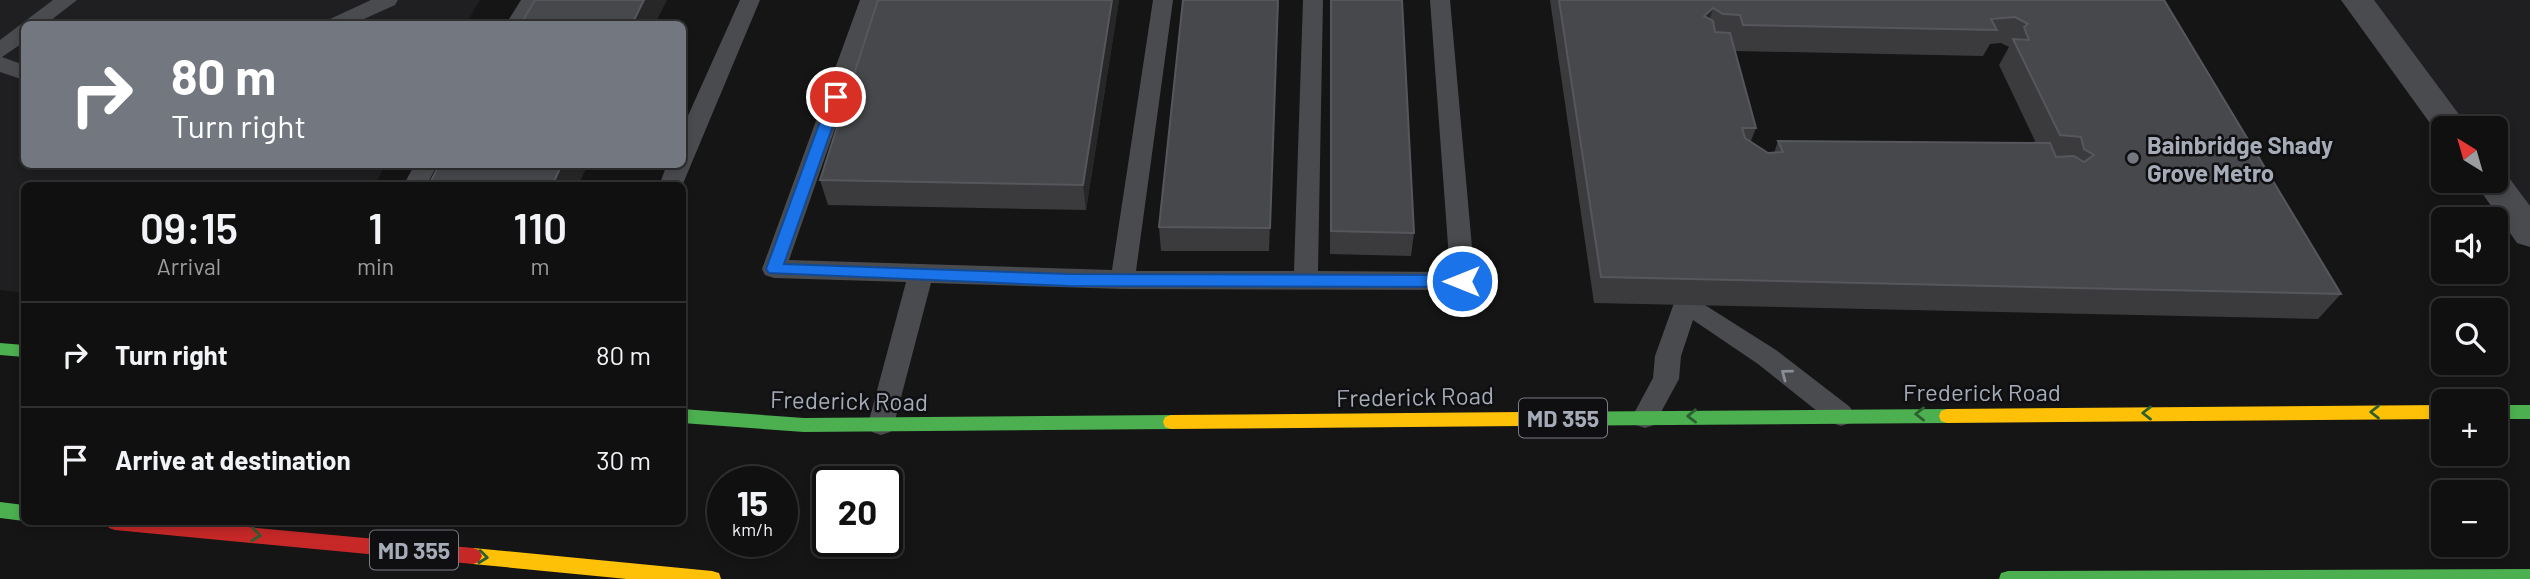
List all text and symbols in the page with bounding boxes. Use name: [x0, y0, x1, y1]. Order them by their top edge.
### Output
text: 80 m: [171, 46, 276, 105]
icon: right: [56, 49, 147, 140]
pin: [806, 67, 866, 127]
icon: arrive: [817, 78, 855, 116]
text: Turn right: [171, 106, 306, 144]
north arrow: [2431, 116, 2508, 192]
map controls: [2431, 116, 2508, 557]
place label: Bainbridge Shady Grove Metro: [2147, 130, 2333, 187]
marker: Bainbridge Shady Grove Metro: [2125, 150, 2141, 166]
text: 09:15: [140, 202, 238, 252]
text: 1: [368, 202, 383, 252]
text: 110: [513, 202, 567, 252]
button: sound: [2431, 207, 2508, 284]
position arrow: [1425, 244, 1499, 318]
text: Arrival: [157, 252, 221, 280]
text: min: [357, 252, 394, 280]
text: m: [531, 252, 550, 280]
button: search: [2431, 298, 2508, 375]
icon: right: [56, 336, 94, 374]
text: Turn right: [115, 339, 228, 370]
text: 80 m: [596, 339, 651, 370]
one-way arrow: [1781, 370, 1794, 383]
street label: Frederick Road: [1903, 377, 2061, 406]
street label: Frederick Road: [1336, 380, 1494, 412]
street label: Frederick Road: [770, 384, 928, 416]
button: +: [2431, 389, 2508, 466]
road number: MD 355: [1519, 398, 1607, 438]
one-way arrow: [2369, 404, 2380, 420]
one-way arrow: [2142, 405, 2152, 421]
one-way arrow: [1914, 406, 1925, 422]
one-way arrow: [1687, 409, 1698, 424]
icon: arrive: [56, 441, 94, 479]
text: Arrive at destination: [115, 444, 351, 475]
text: 30 m: [596, 444, 651, 475]
speed limit sign: 20: [812, 466, 903, 557]
button: −: [2431, 480, 2508, 557]
text: 15: [737, 481, 768, 523]
text: km/h: [732, 518, 773, 540]
one-way arrow: [251, 527, 262, 542]
road number: MD 355: [370, 530, 458, 570]
one-way arrow: [478, 549, 489, 564]

